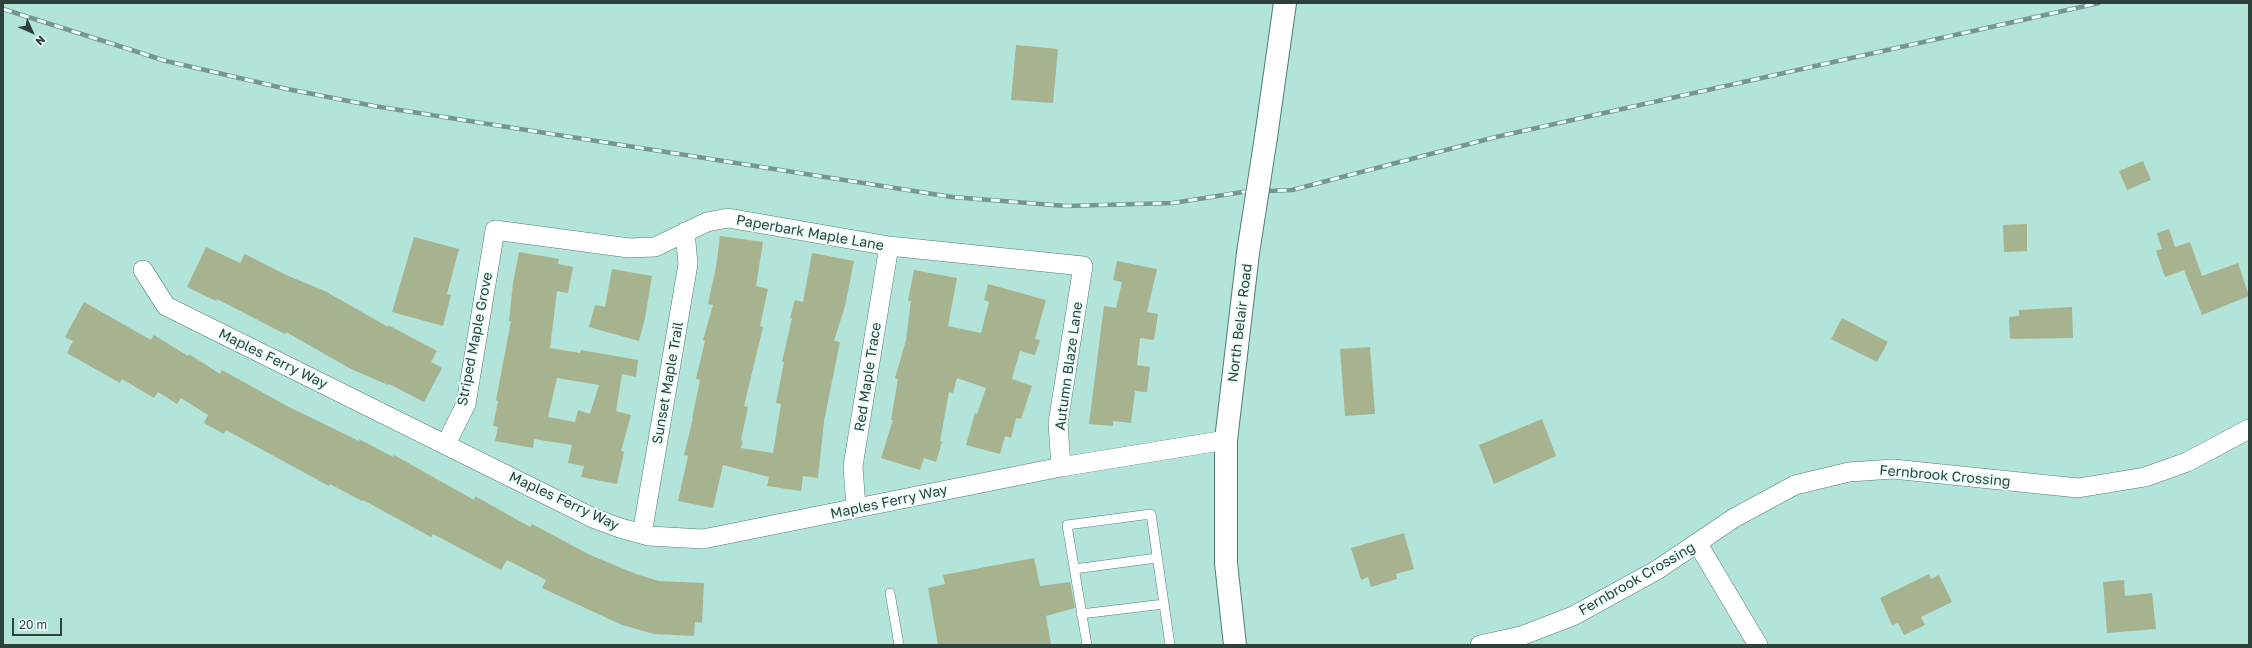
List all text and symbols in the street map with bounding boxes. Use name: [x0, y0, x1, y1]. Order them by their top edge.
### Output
north arrow: [12, 12, 52, 52]
text: N: [33, 33, 48, 48]
street label: Paperbark Maple Lane: [735, 212, 885, 254]
street label: North Belair Road: [1224, 263, 1256, 383]
street label: Striped Maple Grove: [454, 271, 496, 407]
street label: Autumn Blaze Lane: [1052, 301, 1086, 431]
street label: Sunset Maple Trail: [649, 320, 687, 446]
street label: Red Maple Trace: [851, 321, 885, 433]
street label: Maples Ferry Way: [216, 325, 330, 393]
street label: Fernbrook Crossing: [1879, 462, 2011, 490]
street label: Maples Ferry Way: [506, 468, 622, 534]
street label: Maples Ferry Way: [829, 481, 949, 523]
street label: Fernbrook Crossing: [1576, 539, 1698, 619]
scale bar: [14, 610, 64, 636]
text: 20 m: [19, 617, 47, 632]

